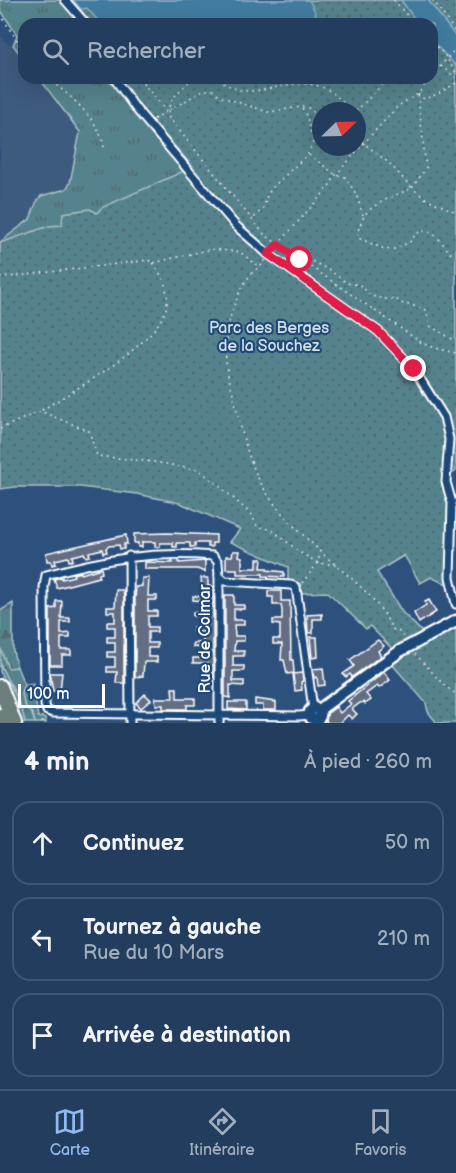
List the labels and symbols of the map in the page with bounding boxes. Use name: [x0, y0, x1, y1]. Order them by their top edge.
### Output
north arrow: [312, 102, 366, 156]
route start: [286, 246, 312, 272]
park label: Parc des Berges de la Souchez: [209, 319, 329, 356]
route end: [400, 355, 426, 381]
street label: Rue de Colmar: [196, 584, 215, 694]
scale bar: [18, 681, 105, 708]

